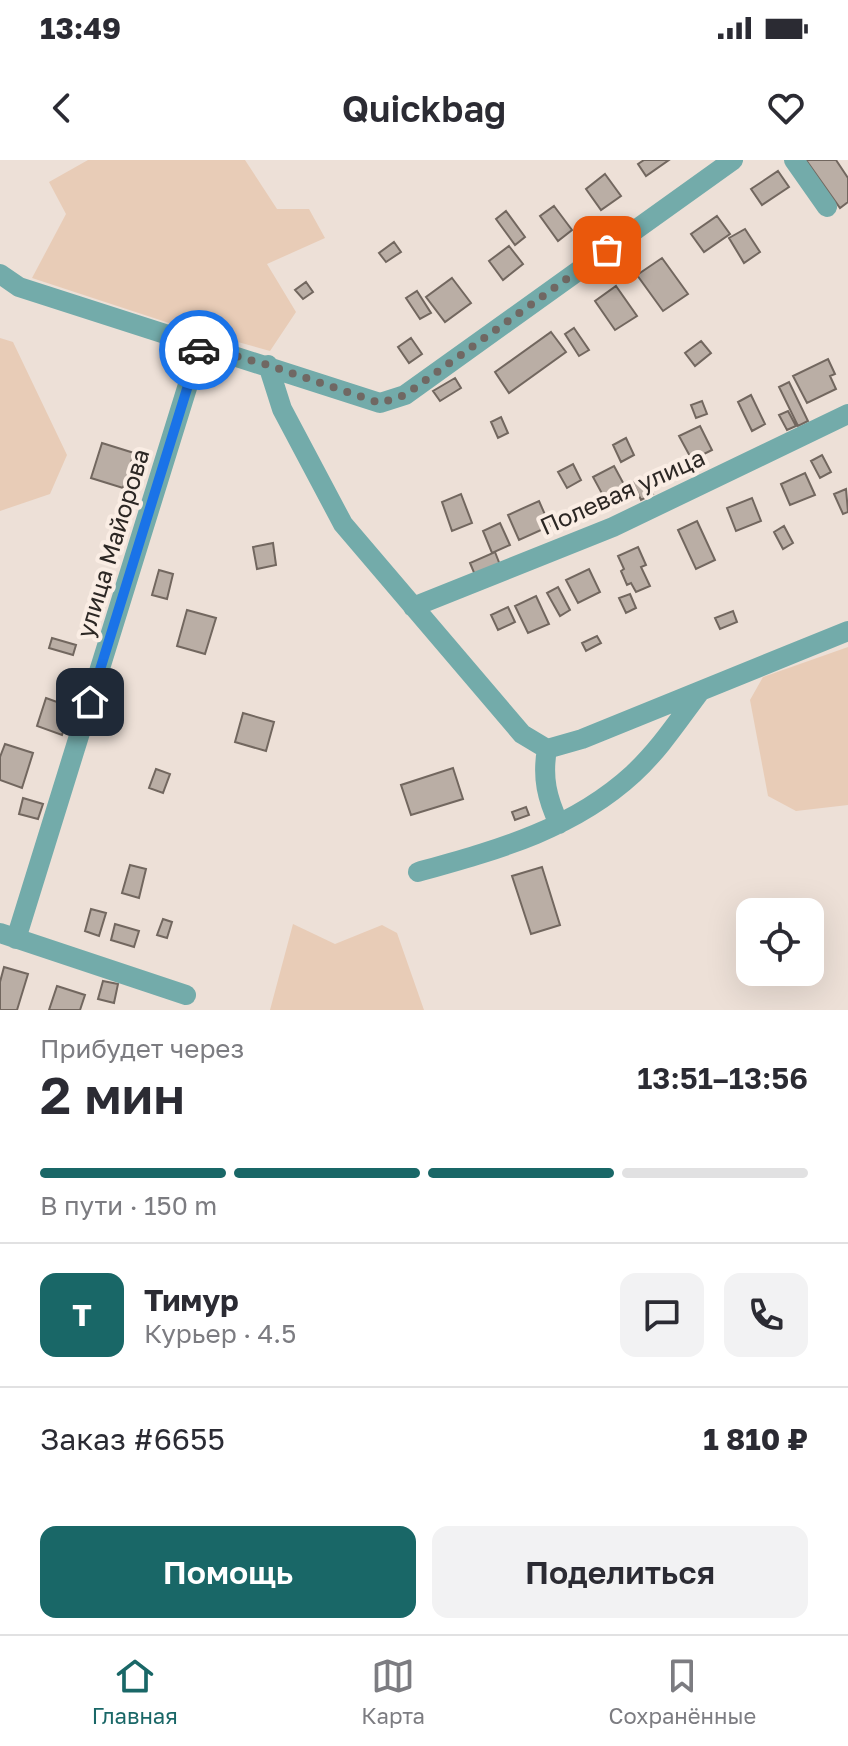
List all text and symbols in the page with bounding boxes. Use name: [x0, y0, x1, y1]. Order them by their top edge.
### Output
text: 13:49: [40, 10, 121, 46]
icon: back: [40, 86, 84, 130]
icon: heart: [764, 86, 808, 130]
text: Quickbag: [342, 87, 506, 130]
pin: [573, 216, 641, 284]
icon: bag: [585, 228, 629, 272]
courier: [159, 310, 239, 390]
icon: car: [177, 328, 221, 372]
street label: Полевая улица: [535, 442, 709, 540]
street label: улица Майорова: [70, 445, 154, 641]
pin: [56, 668, 124, 736]
icon: home: [68, 680, 112, 724]
map controls: [736, 898, 824, 986]
button: locate: [736, 898, 824, 986]
text: Прибудет через: [40, 1033, 244, 1064]
text: 13:51–13:56: [637, 1060, 808, 1096]
text: 2 мин: [40, 1063, 185, 1125]
text: В пути · 150 m: [40, 1190, 217, 1221]
button: chat: [620, 1273, 704, 1357]
button: phone: [724, 1273, 808, 1357]
text: Тимур: [144, 1282, 239, 1318]
text: Т: [72, 1297, 92, 1333]
text: Курьер · 4.5: [144, 1318, 296, 1349]
text: Заказ #6655: [40, 1421, 225, 1457]
text: 1 810 ₽: [703, 1421, 808, 1457]
button: Помощь: [40, 1526, 416, 1618]
button: Поделиться: [432, 1526, 808, 1618]
tab: Главная: [92, 1654, 178, 1729]
tab: Карта: [361, 1654, 425, 1729]
tab: Сохранённые: [609, 1654, 756, 1729]

